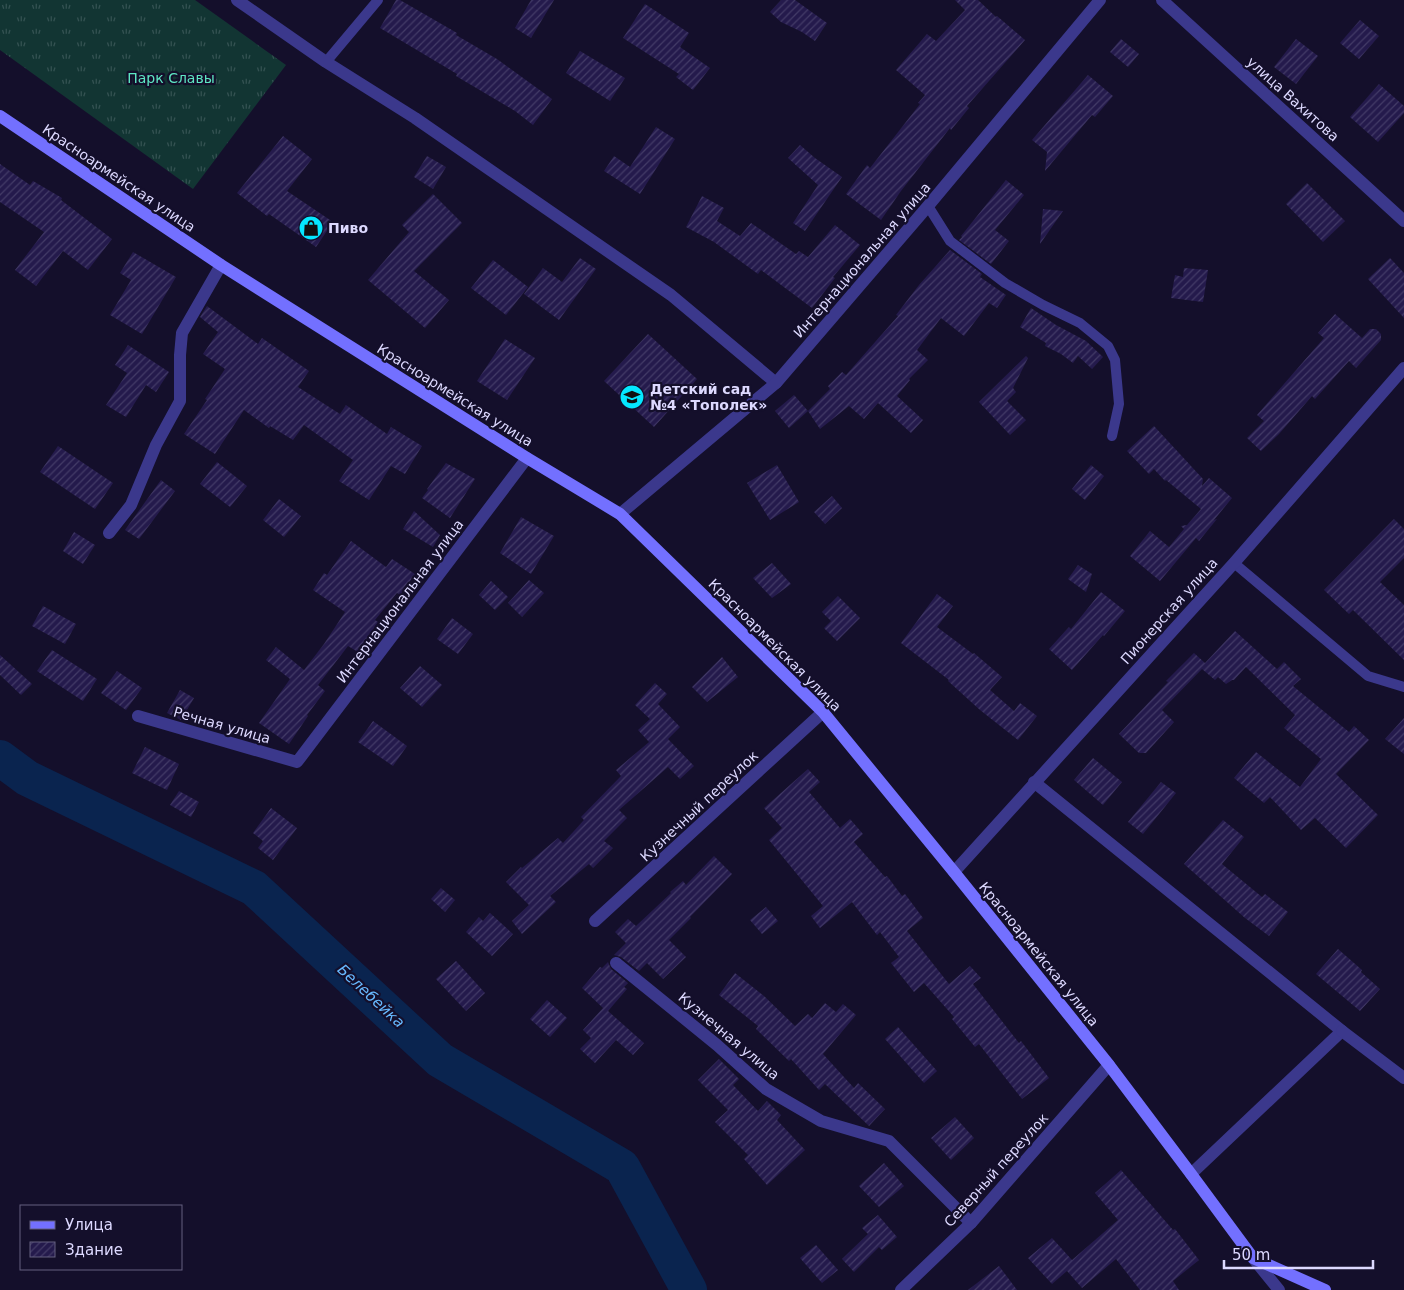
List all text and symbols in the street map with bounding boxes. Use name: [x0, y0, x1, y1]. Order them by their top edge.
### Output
street label: улица Вахитова: [1244, 54, 1342, 144]
park label: Парк Славы: [127, 70, 215, 86]
street label: Красноармейская улица: [40, 121, 198, 235]
street label: Интернациональная улица: [790, 179, 934, 341]
shop icon: Пиво: [298, 215, 324, 241]
place label: Пиво: [328, 220, 368, 236]
street label: Красноармейская улица: [374, 340, 536, 450]
place label: Детский сад №4 «Тополек»: [650, 381, 767, 413]
school or university icon: Детский сад №4 «Тополек»: [619, 384, 645, 410]
street label: Интернациональная улица: [333, 516, 467, 686]
street label: Пионерская улица: [1117, 555, 1221, 667]
street label: Красноармейская улица: [705, 575, 845, 715]
street label: Речная улица: [172, 703, 272, 747]
street label: Кузнечный переулок: [637, 747, 761, 865]
street label: Красноармейская улица: [976, 879, 1102, 1029]
water label: Белебейка: [334, 960, 408, 1032]
street label: Кузнечная улица: [675, 989, 783, 1083]
street label: Северный переулок: [941, 1110, 1051, 1230]
legend: [20, 1205, 182, 1270]
text: Улица: [65, 1216, 113, 1234]
scale bar: [1224, 1238, 1373, 1270]
text: Здание: [65, 1241, 123, 1259]
text: 50 m: [1232, 1246, 1270, 1264]

